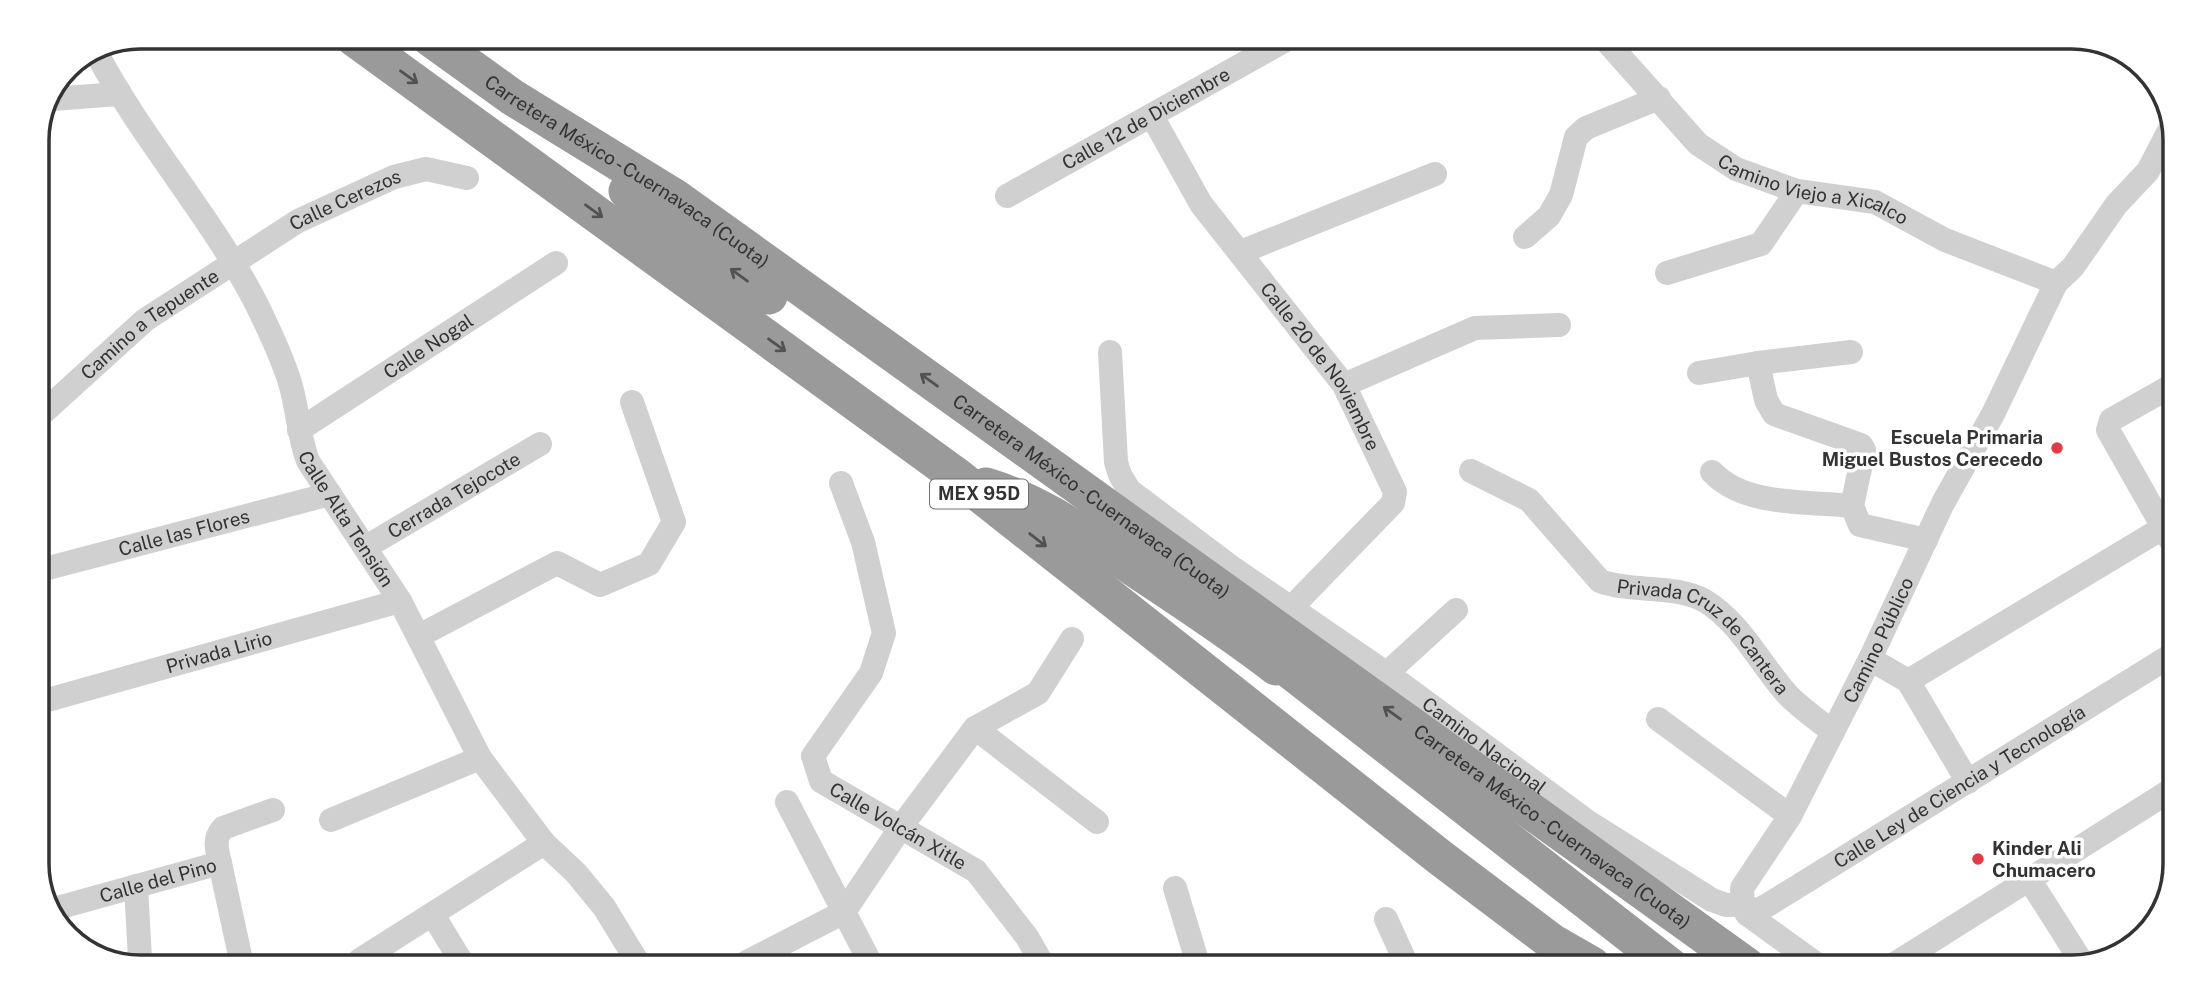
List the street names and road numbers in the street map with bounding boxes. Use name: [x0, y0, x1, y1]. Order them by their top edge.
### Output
street label: Calle 12 de Diciembre: [1058, 63, 1234, 174]
street label: Carretera México - Cuernavaca (Cuota): [481, 70, 774, 272]
street label: Camino Viejo a Xicalco: [1714, 149, 1912, 229]
street label: Calle Cerezos: [285, 165, 403, 235]
street label: Camino a Tepuente: [76, 264, 223, 384]
street label: Calle 20 de Noviembre: [1256, 278, 1385, 454]
street label: Calle Nogal: [379, 309, 477, 383]
street label: Carretera México - Cuernavaca (Cuota): [949, 389, 1234, 603]
street label: Cerrada Tejocote: [383, 447, 524, 543]
street label: Calle Alta Tensión: [294, 448, 399, 591]
road number: MEX 95D: [930, 480, 1028, 508]
street label: Calle las Flores: [116, 505, 252, 560]
street label: Camino Público: [1838, 574, 1918, 707]
street label: Privada Cruz de Cantera: [1615, 575, 1794, 699]
street label: Privada Lirio: [163, 626, 275, 677]
street label: Camino Nacional: [1418, 692, 1551, 798]
street label: Calle Ley de Ciencia y Tecnología: [1830, 700, 2089, 872]
street label: Carretera México - Cuernavaca (Cuota): [1410, 720, 1695, 933]
street label: Calle Volcán Xitle: [826, 777, 970, 874]
street label: Calle del Pino: [97, 854, 219, 907]

